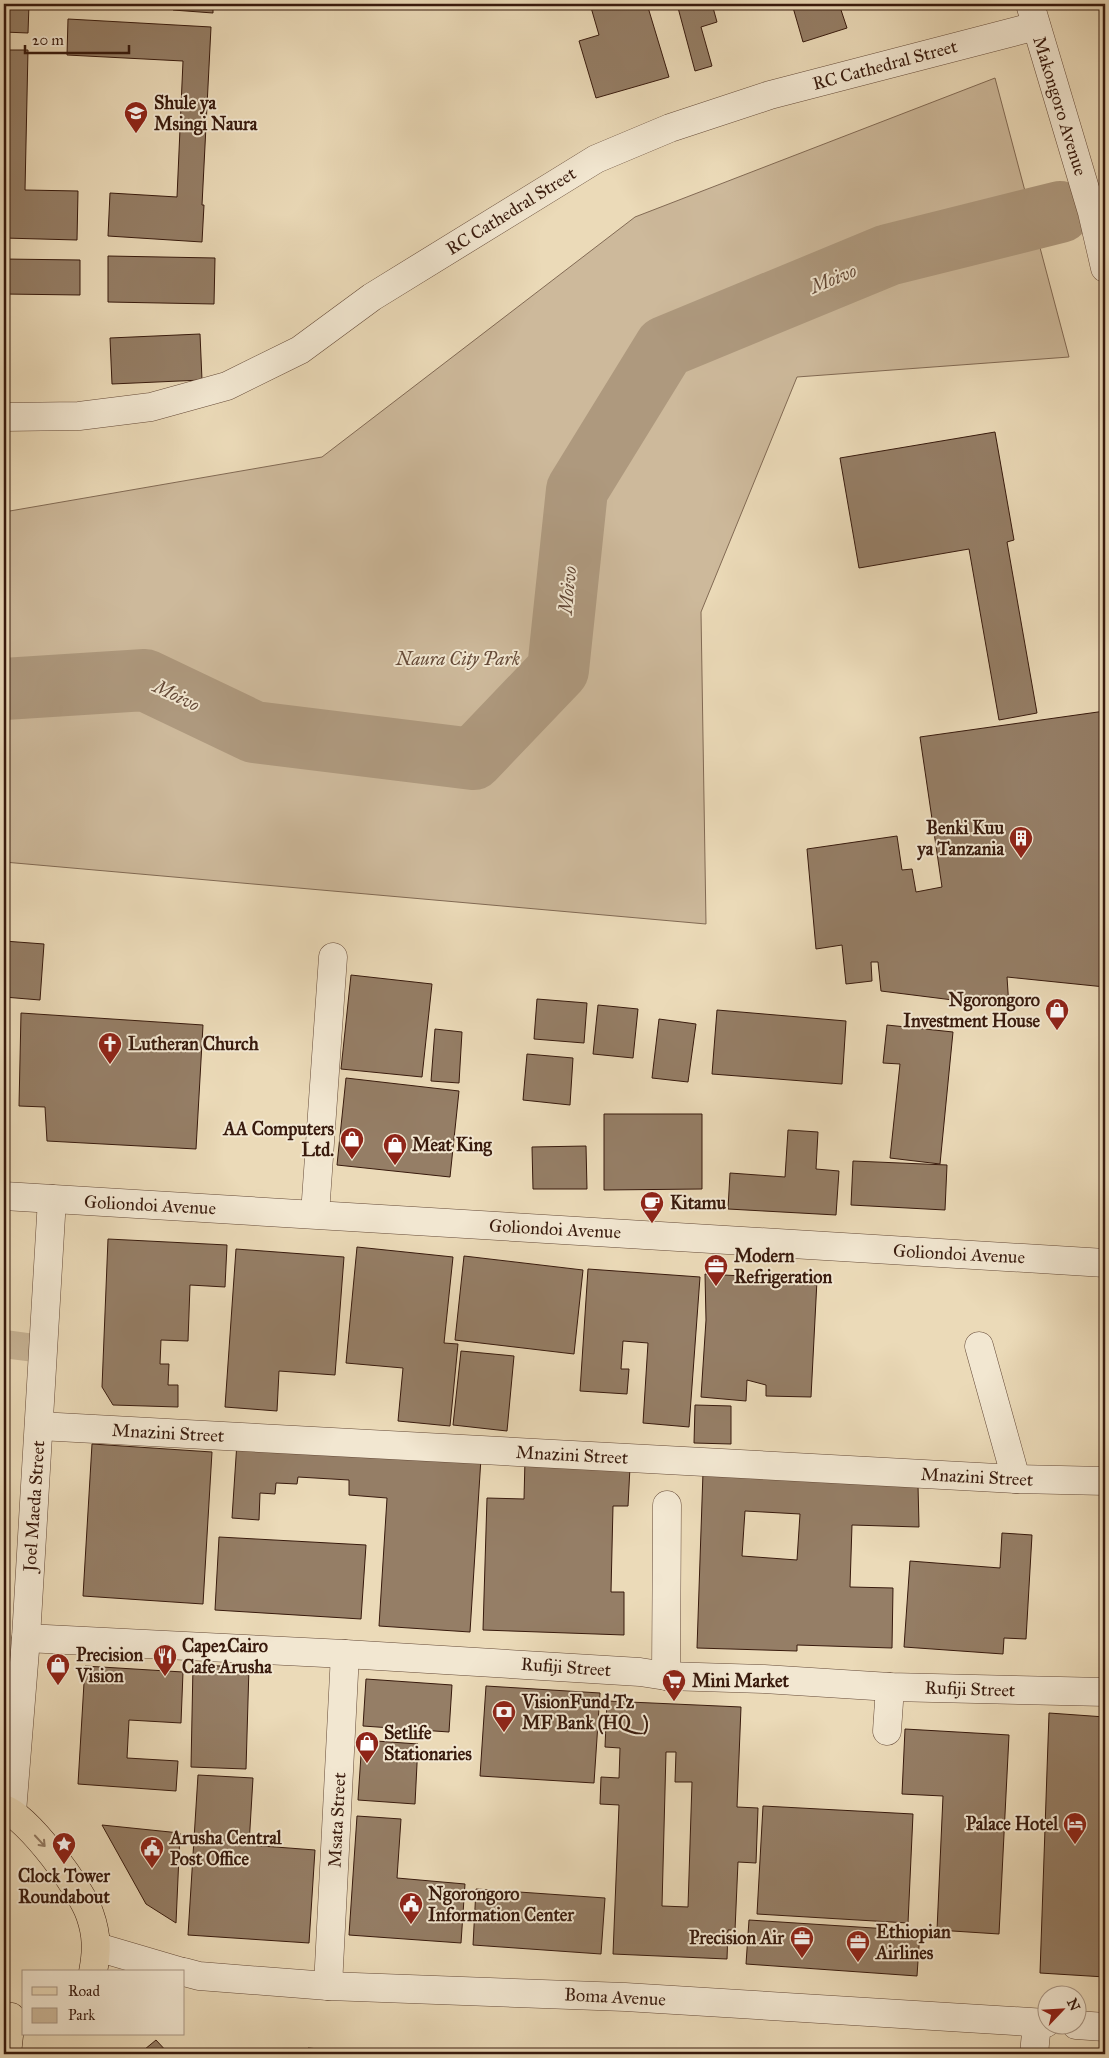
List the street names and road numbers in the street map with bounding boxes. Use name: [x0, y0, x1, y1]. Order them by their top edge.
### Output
street label: Makongoro Avenue: [1027, 34, 1092, 179]
street label: RC Cathedral Street: [810, 35, 960, 95]
street label: RC Cathedral Street: [442, 162, 581, 260]
street label: Goliondoi Avenue: [83, 1191, 217, 1219]
street label: Goliondoi Avenue: [488, 1215, 622, 1243]
street label: Goliondoi Avenue: [892, 1240, 1026, 1268]
street label: Mnazini Street: [111, 1419, 225, 1447]
street label: Joel Maeda Street: [18, 1439, 51, 1574]
street label: Mnazini Street: [515, 1441, 629, 1469]
street label: Mnazini Street: [920, 1463, 1034, 1491]
street label: Rufiji Street: [520, 1653, 613, 1681]
street label: Rufiji Street: [924, 1676, 1016, 1702]
street label: Msata Street: [324, 1771, 351, 1868]
street label: Boma Avenue: [564, 1983, 666, 2011]

